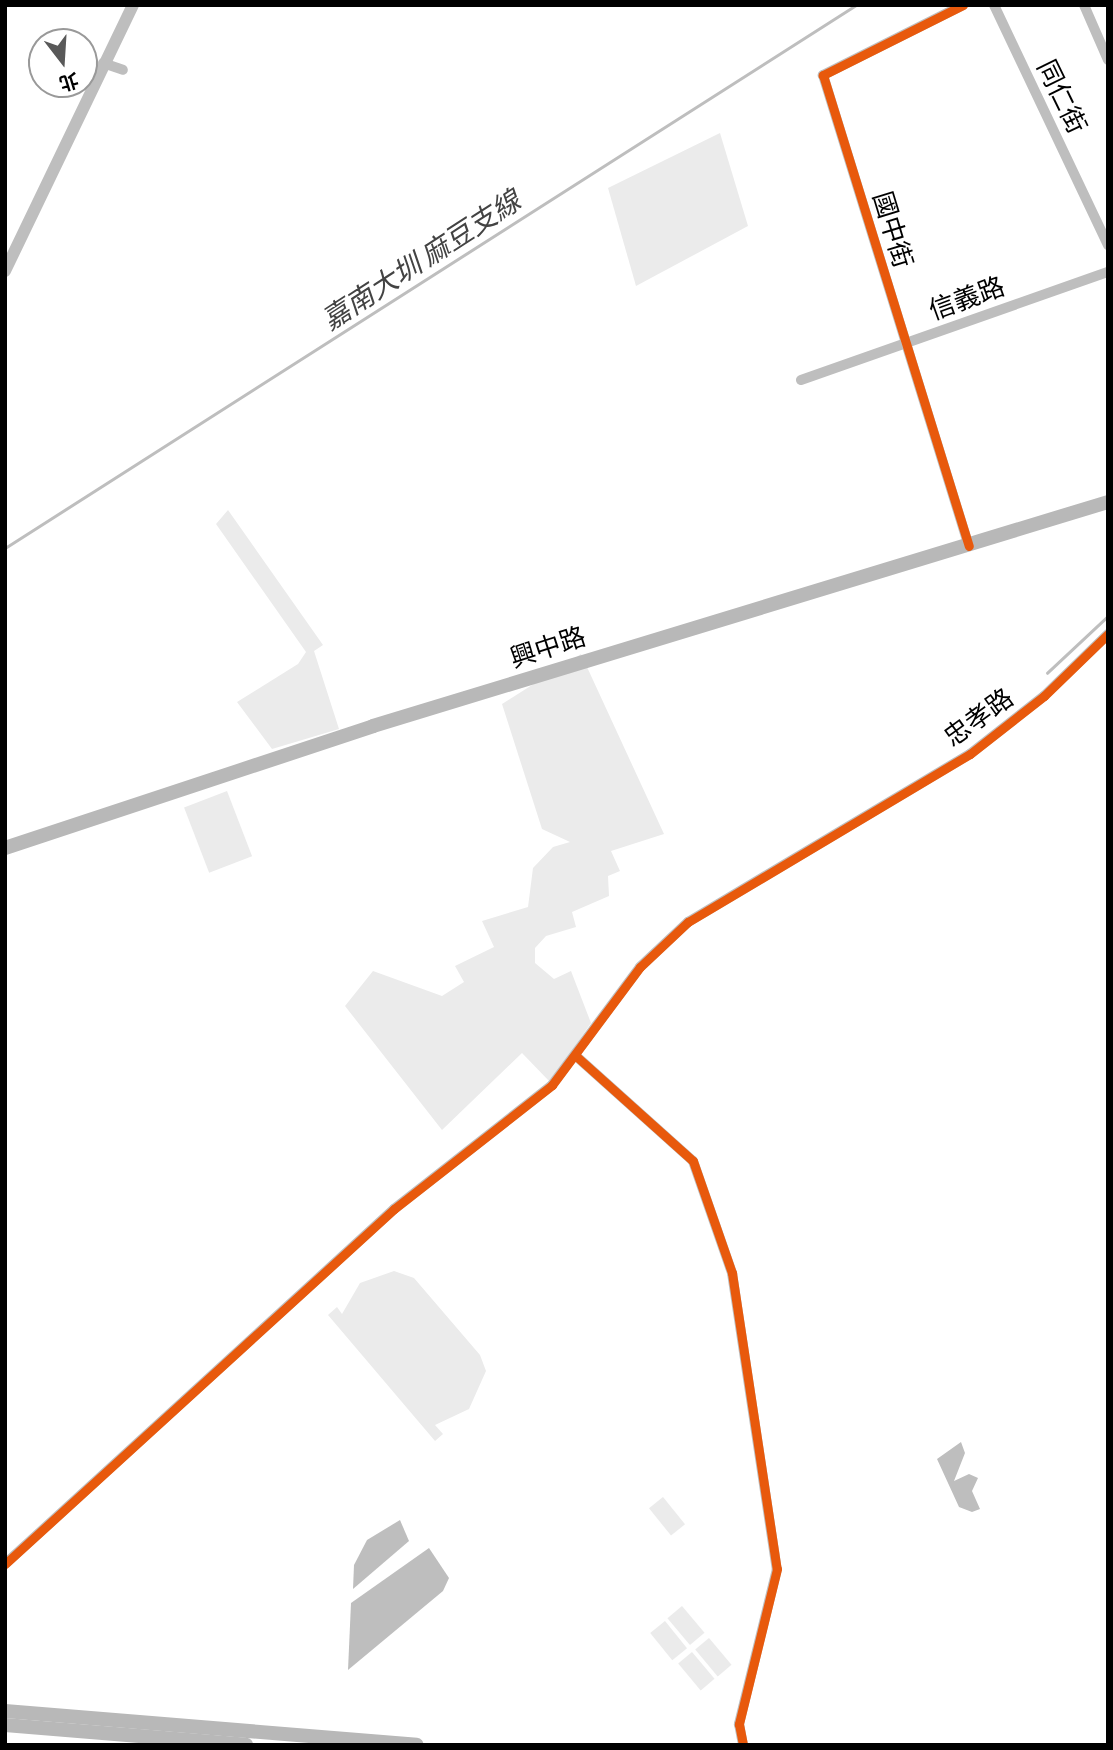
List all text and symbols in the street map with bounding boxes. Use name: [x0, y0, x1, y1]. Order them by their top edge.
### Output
north arrow: [28, 28, 98, 98]
street label: 同仁街: [1030, 55, 1092, 139]
text: 北: [56, 68, 81, 95]
water label: 嘉南大圳 麻豆支線: [316, 183, 526, 337]
street label: 國中街: [866, 188, 918, 272]
street label: 信義路: [925, 271, 1009, 327]
street label: 興中路: [506, 621, 590, 675]
street label: 忠孝路: [938, 682, 1020, 754]

